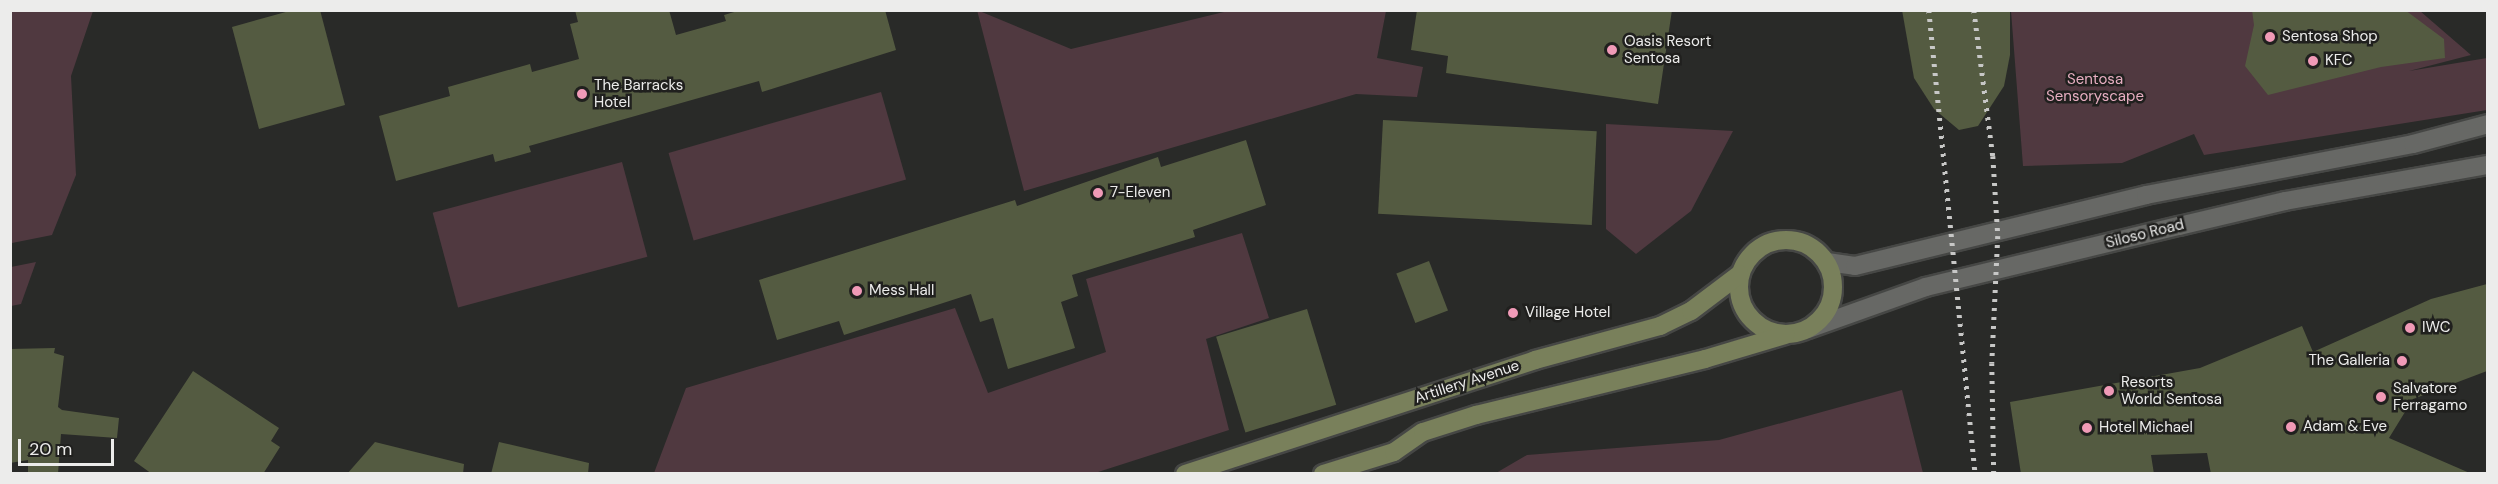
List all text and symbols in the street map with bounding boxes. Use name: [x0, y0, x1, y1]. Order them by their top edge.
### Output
place label: Sentosa Shop: [2282, 28, 2378, 46]
marker: Sentosa Shop: [2263, 30, 2277, 44]
place label: Oasis Resort Sentosa: [1624, 32, 1711, 67]
marker: Oasis Resort Sentosa: [1605, 43, 1619, 57]
place label: KFC: [2325, 52, 2353, 70]
marker: KFC: [2306, 54, 2320, 68]
park label: Sentosa Sensoryscape: [2046, 70, 2144, 105]
place label: The Barracks Hotel: [594, 76, 683, 111]
marker: The Barracks Hotel: [575, 87, 589, 101]
place label: 7-Eleven: [1110, 184, 1170, 202]
marker: 7-Eleven: [1091, 186, 1105, 200]
street label: Siloso Road: [2104, 216, 2186, 252]
place label: Mess Hall: [869, 282, 934, 300]
marker: Mess Hall: [850, 284, 864, 298]
place label: Village Hotel: [1525, 304, 1610, 322]
marker: Village Hotel: [1506, 306, 1520, 320]
place label: IWC: [2422, 319, 2450, 337]
marker: IWC: [2403, 321, 2417, 335]
place label: The Galleria: [2308, 352, 2390, 370]
marker: The Galleria: [2395, 354, 2409, 368]
street label: Artillery Avenue: [1412, 357, 1522, 407]
place label: Resorts World Sentosa: [2121, 373, 2222, 408]
place label: Salvatore Ferragamo: [2393, 379, 2467, 414]
marker: Resorts World Sentosa: [2102, 384, 2116, 398]
marker: Salvatore Ferragamo: [2374, 390, 2388, 404]
place label: Adam & Eve: [2303, 418, 2387, 436]
place label: Hotel Michael: [2099, 419, 2193, 437]
marker: Adam & Eve: [2284, 420, 2298, 434]
marker: Hotel Michael: [2080, 421, 2094, 435]
scale bar: [21, 427, 117, 465]
text: 20 m: [29, 437, 72, 461]

